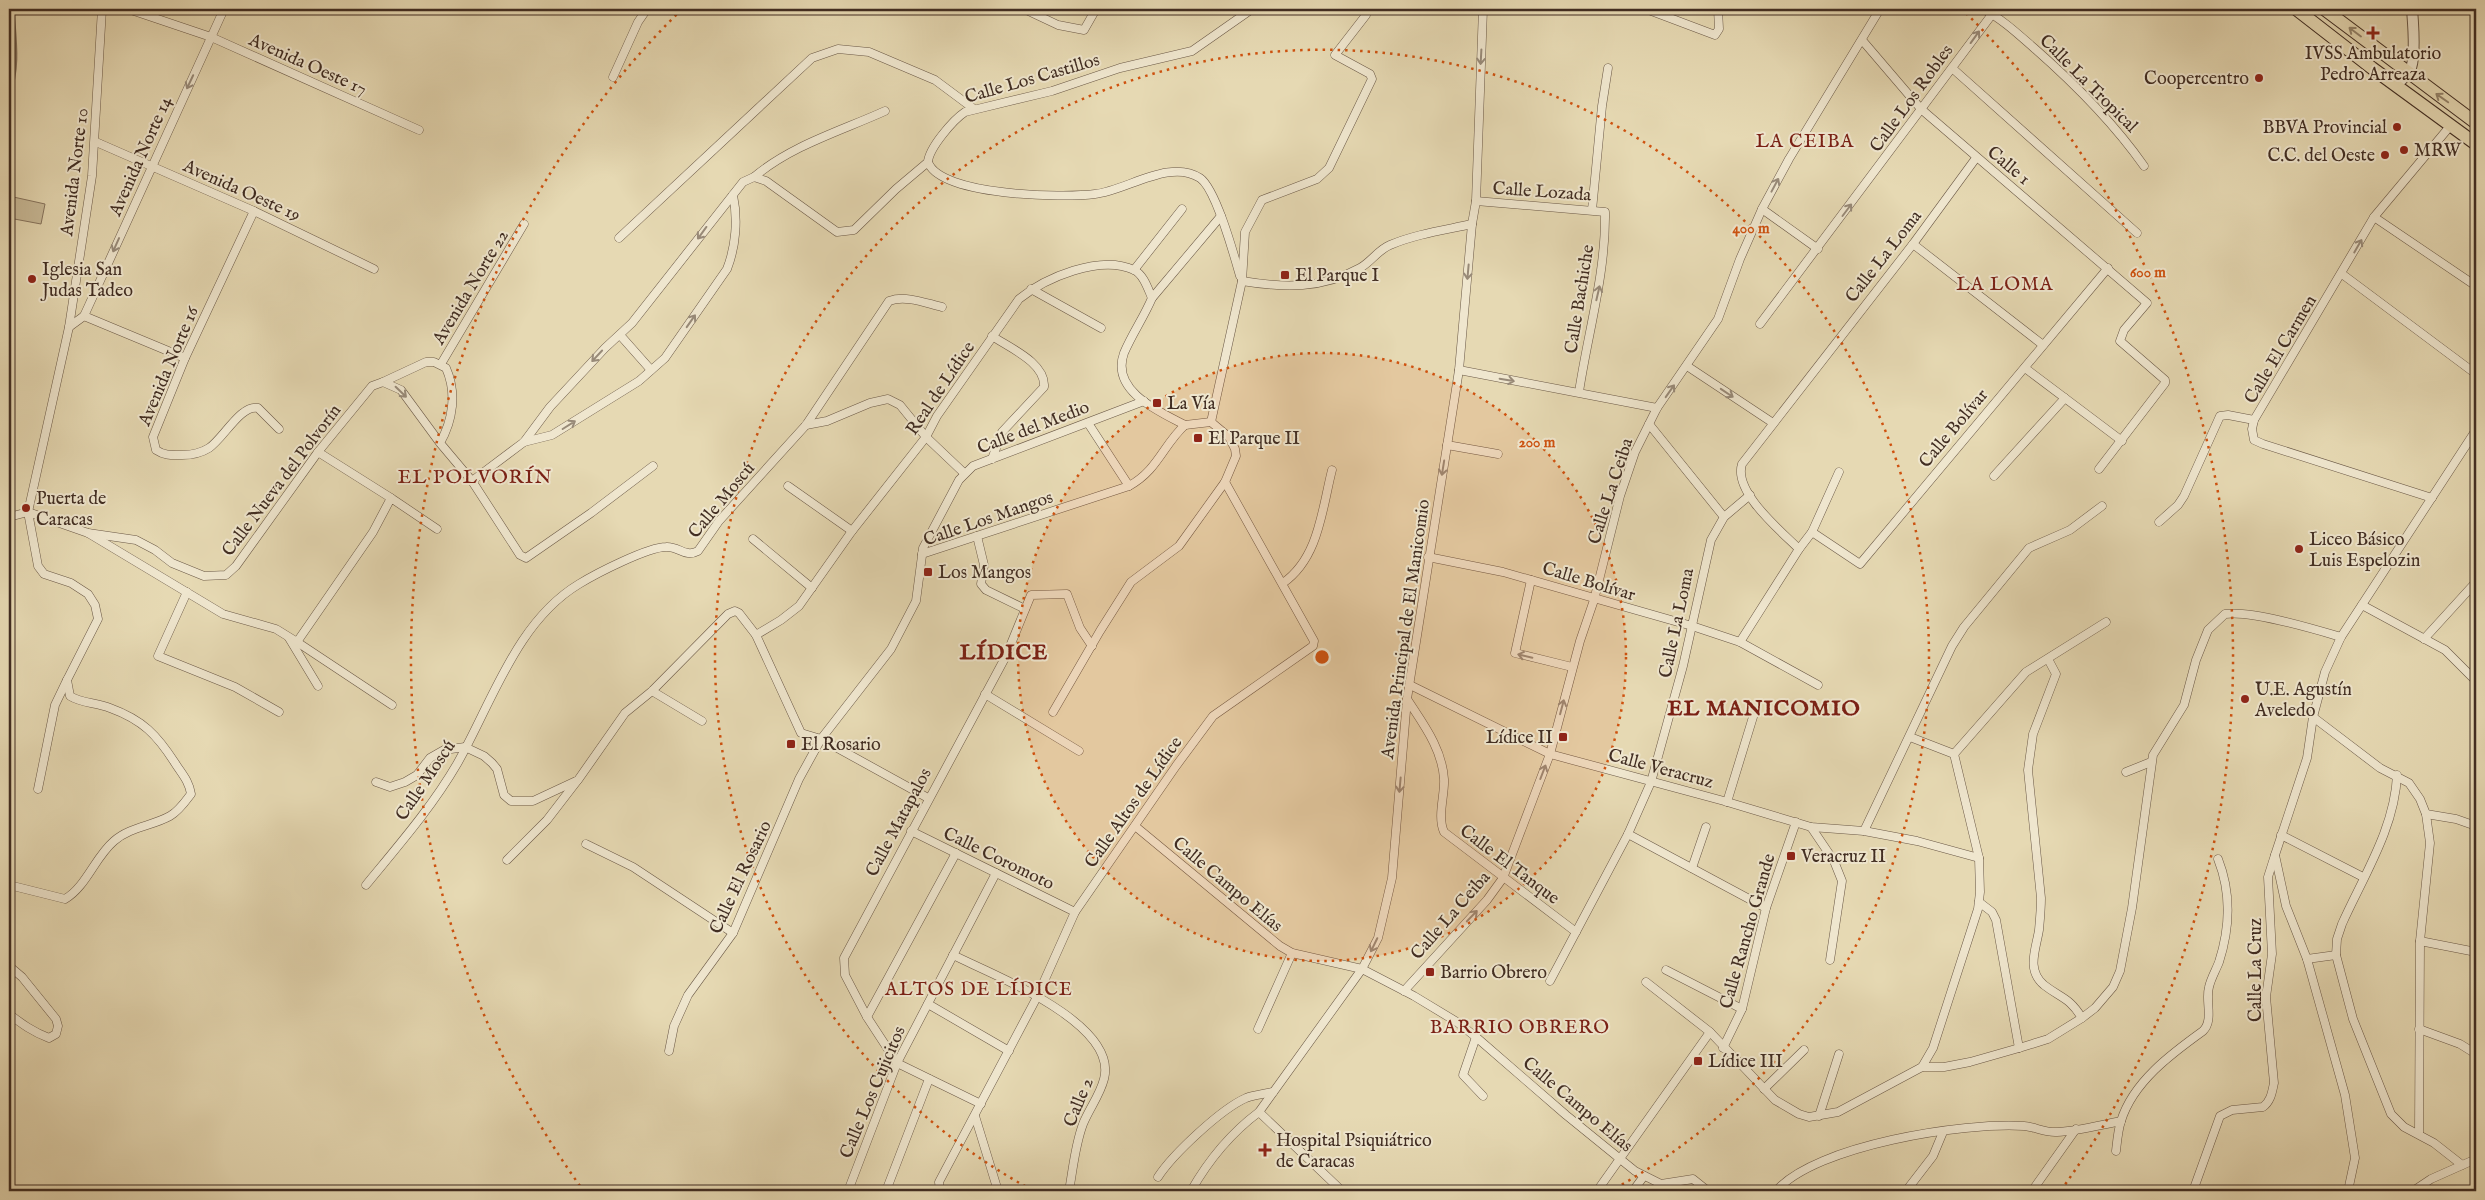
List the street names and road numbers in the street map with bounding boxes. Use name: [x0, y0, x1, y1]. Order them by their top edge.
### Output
street label: Avenida Oeste 17: [244, 29, 370, 102]
street label: Calle La Tropical: [2034, 30, 2142, 138]
street label: Calle Los Robles: [1865, 40, 1959, 157]
street label: Calle Los Castillos: [962, 49, 1103, 110]
street label: Avenida Norte 14: [104, 93, 178, 221]
street label: Avenida Norte 10: [56, 107, 95, 238]
street label: Calle 1: [1982, 141, 2034, 191]
street label: Avenida Oeste 19: [178, 155, 304, 228]
street label: Calle Lozada: [1492, 178, 1592, 207]
street label: Calle La Loma: [1841, 206, 1928, 308]
street label: Avenida Norte 22: [427, 226, 515, 350]
street label: Calle Bachiche: [1561, 243, 1600, 355]
street label: Calle El Carmen: [2240, 291, 2323, 408]
street label: Avenida Norte 16: [133, 303, 205, 431]
street label: Real de Lídice: [901, 338, 981, 440]
street label: Calle Bolívar: [1914, 384, 1994, 473]
street label: Calle del Medio: [974, 396, 1093, 460]
street label: Calle Nueva del Polvorín: [217, 400, 347, 562]
street label: Calle La Ceiba: [1583, 435, 1639, 548]
street label: Calle Moscú: [684, 458, 761, 544]
street label: Calle Los Mangos: [921, 486, 1056, 552]
street label: Avenida Principal de El Manicomio: [1377, 498, 1436, 761]
street label: Calle Bolívar: [1539, 557, 1638, 608]
street label: Calle La Loma: [1655, 566, 1700, 680]
street label: Calle Altos de Lídice: [1080, 733, 1188, 873]
street label: Calle Moscú: [391, 736, 462, 826]
street label: Calle Veracruz: [1605, 744, 1716, 795]
street label: Calle Matapalos: [861, 764, 938, 881]
street label: Calle El Rosario: [705, 817, 778, 938]
street label: Calle El Tanque: [1454, 820, 1564, 910]
street label: Calle Coromoto: [939, 823, 1058, 896]
street label: Calle Campo Elías: [1167, 832, 1287, 938]
street label: Calle Rancho Grande: [1715, 851, 1782, 1012]
street label: Calle La Ceiba: [1406, 867, 1496, 965]
street label: Calle La Cruz: [2245, 918, 2268, 1022]
street label: Calle Los Cujicitos: [835, 1023, 912, 1162]
street label: Calle Campo Elías: [1517, 1052, 1637, 1158]
street label: Calle 2: [1059, 1075, 1100, 1131]

